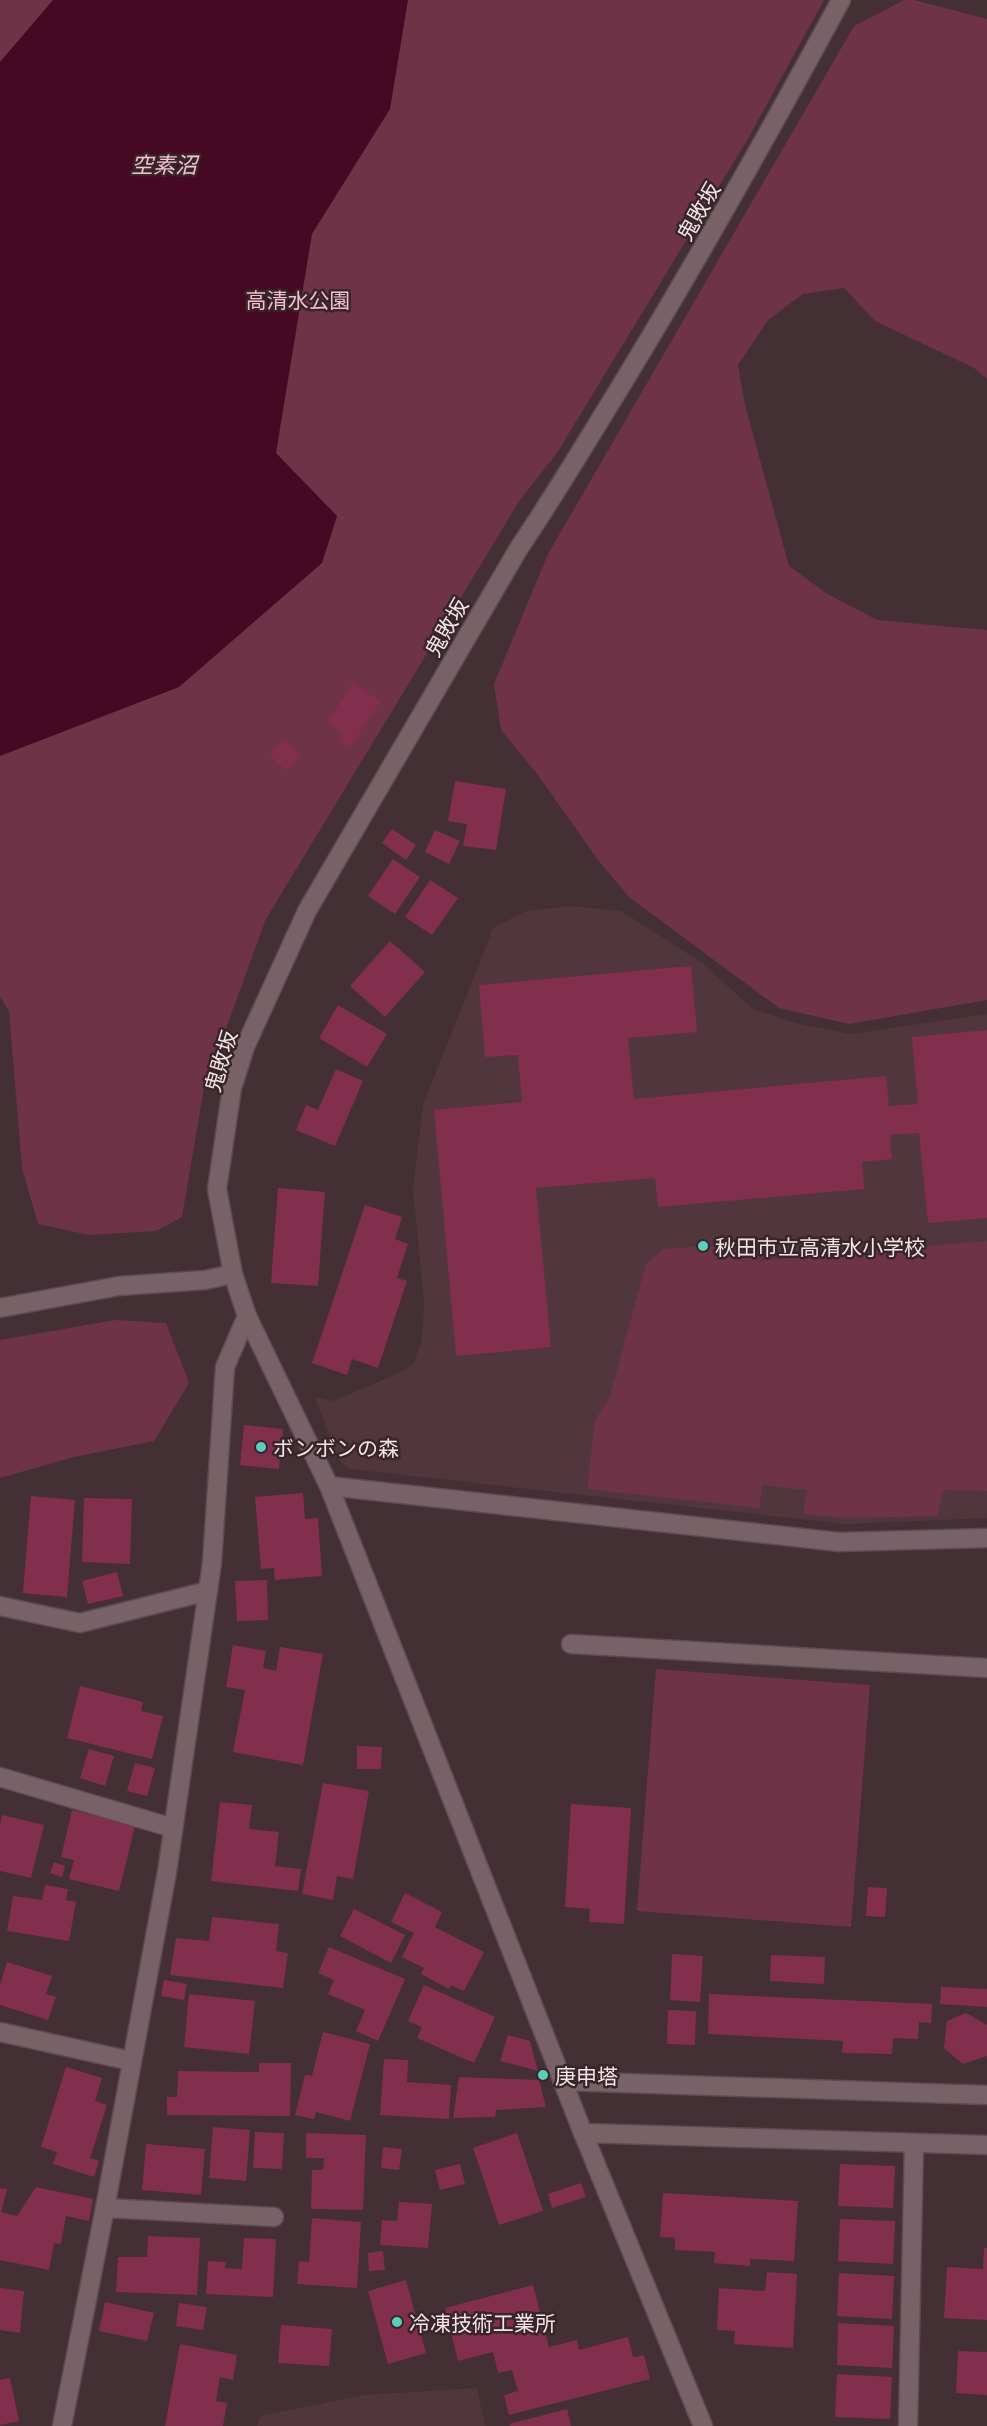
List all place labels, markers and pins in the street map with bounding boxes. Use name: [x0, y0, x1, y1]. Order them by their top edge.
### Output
place label: 秋田市立高清水小学校: [715, 1234, 925, 1259]
marker: 秋田市立高清水小学校: [696, 1239, 710, 1253]
place label: ボンボンの森: [273, 1435, 399, 1460]
marker: ボンボンの森: [254, 1440, 268, 1454]
place label: 庚申塔: [555, 2063, 618, 2088]
marker: 庚申塔: [536, 2068, 550, 2082]
place label: 冷凍技術工業所: [409, 2310, 556, 2335]
marker: 冷凍技術工業所: [390, 2315, 404, 2329]

